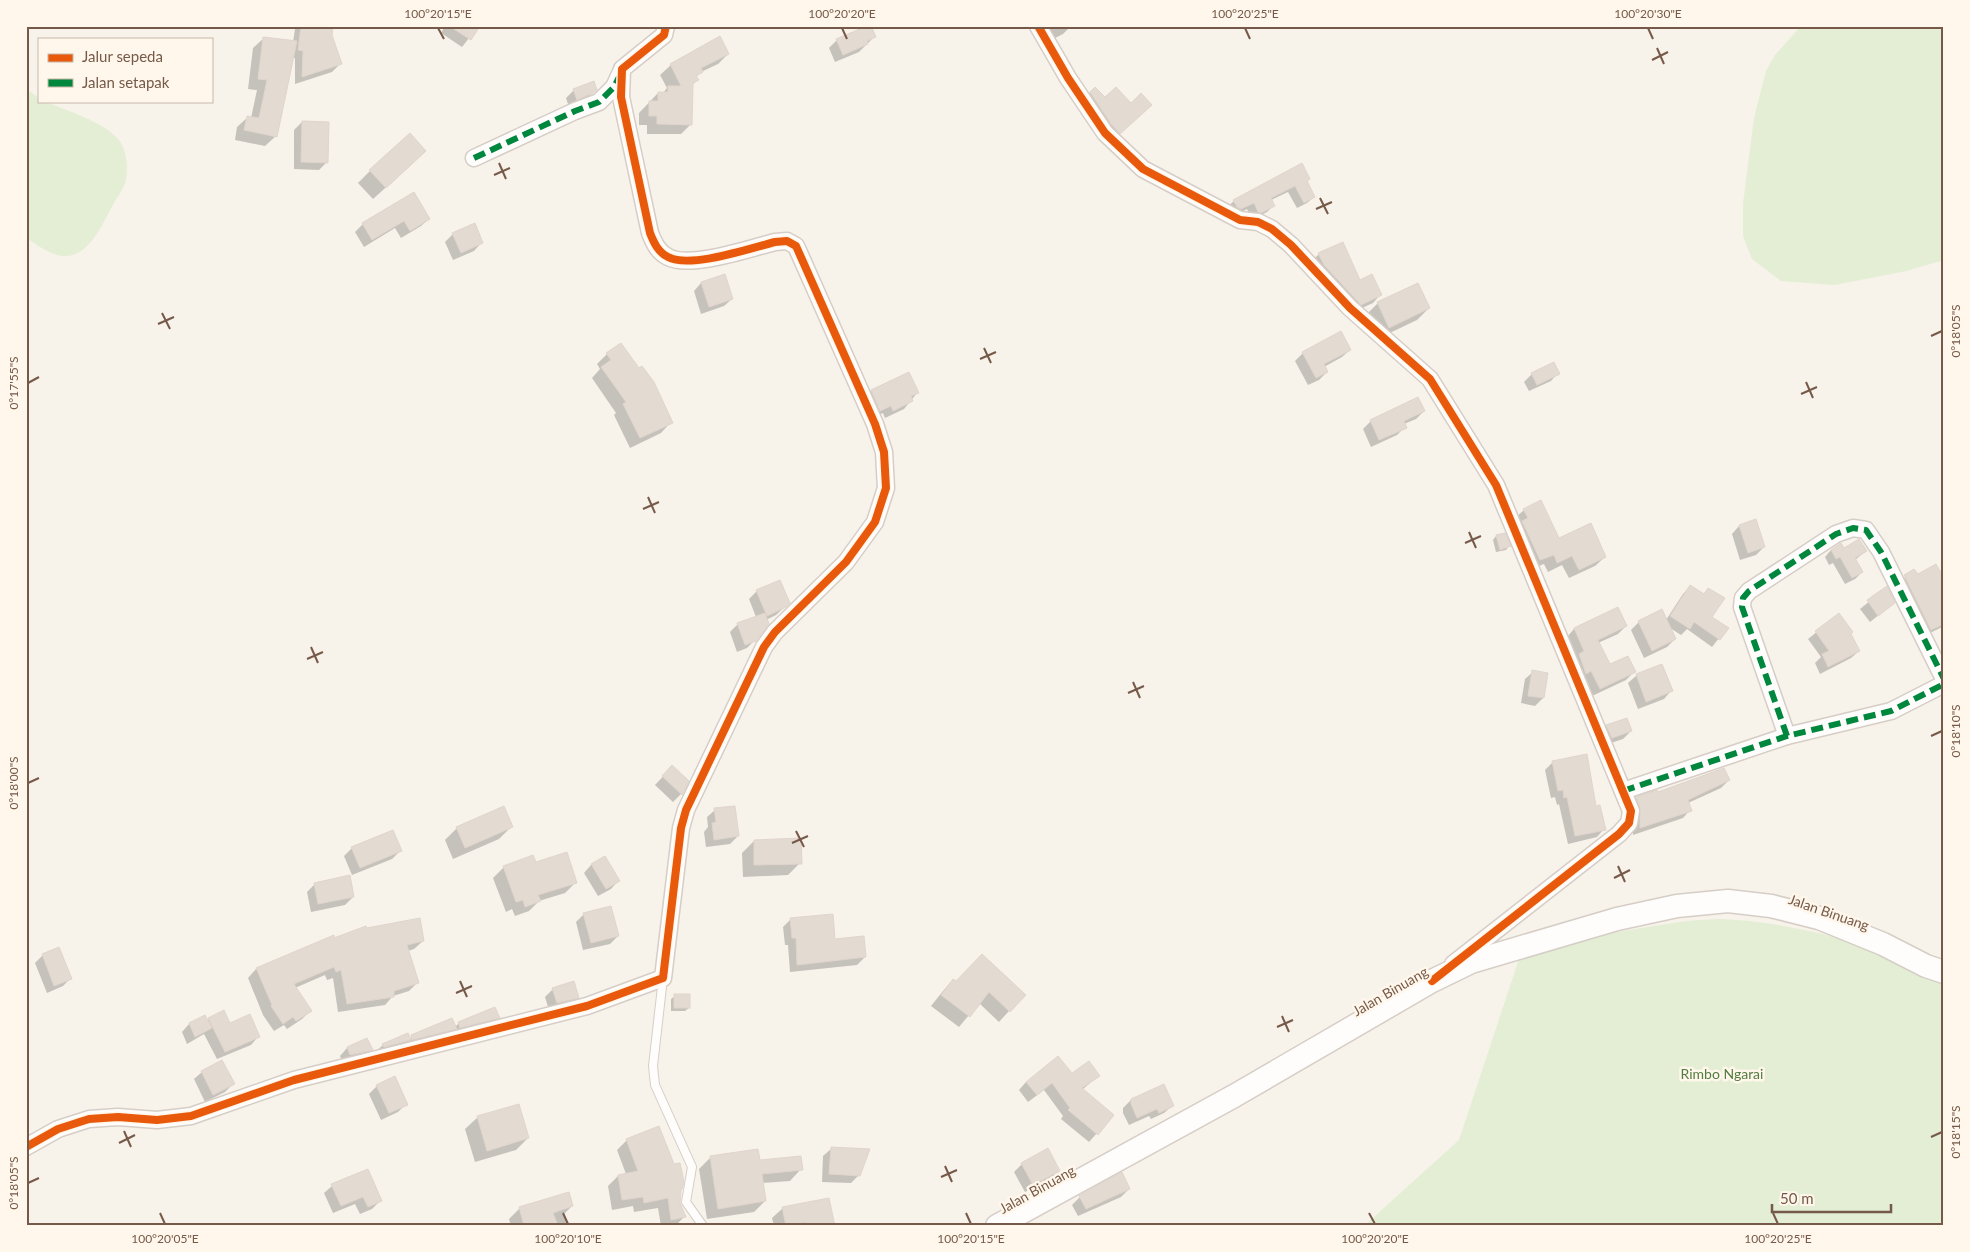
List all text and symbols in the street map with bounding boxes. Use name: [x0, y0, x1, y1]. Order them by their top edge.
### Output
text: 100°20'15"E: [404, 6, 472, 21]
text: 100°20'20"E: [808, 6, 876, 21]
text: 100°20'25"E: [1211, 6, 1279, 21]
text: 100°20'30"E: [1614, 6, 1682, 21]
legend: [38, 38, 212, 102]
text: Jalur sepeda: [82, 47, 163, 65]
text: Jalan setapak: [82, 73, 170, 91]
text: 0°18'05"S: [1948, 304, 1963, 358]
text: 0°17'55"S: [6, 356, 21, 410]
text: 0°18'10"S: [1948, 704, 1963, 758]
text: 0°18'00"S: [6, 756, 21, 810]
street label: Jalan Binuang: [1786, 890, 1872, 934]
street label: Jalan Binuang: [1349, 963, 1431, 1019]
park label: Rimbo Ngarai: [1681, 1065, 1763, 1082]
text: 0°18'15"S: [1948, 1105, 1963, 1159]
text: 0°18'05"S: [6, 1156, 21, 1210]
street label: Jalan Binuang: [996, 1161, 1078, 1217]
scale bar: [1772, 1182, 1891, 1214]
text: 50 m: [1780, 1189, 1814, 1207]
text: 100°20'05"E: [131, 1231, 199, 1246]
text: 100°20'10"E: [534, 1231, 602, 1246]
text: 100°20'15"E: [937, 1231, 1005, 1246]
text: 100°20'20"E: [1341, 1231, 1409, 1246]
text: 100°20'25"E: [1744, 1231, 1812, 1246]

